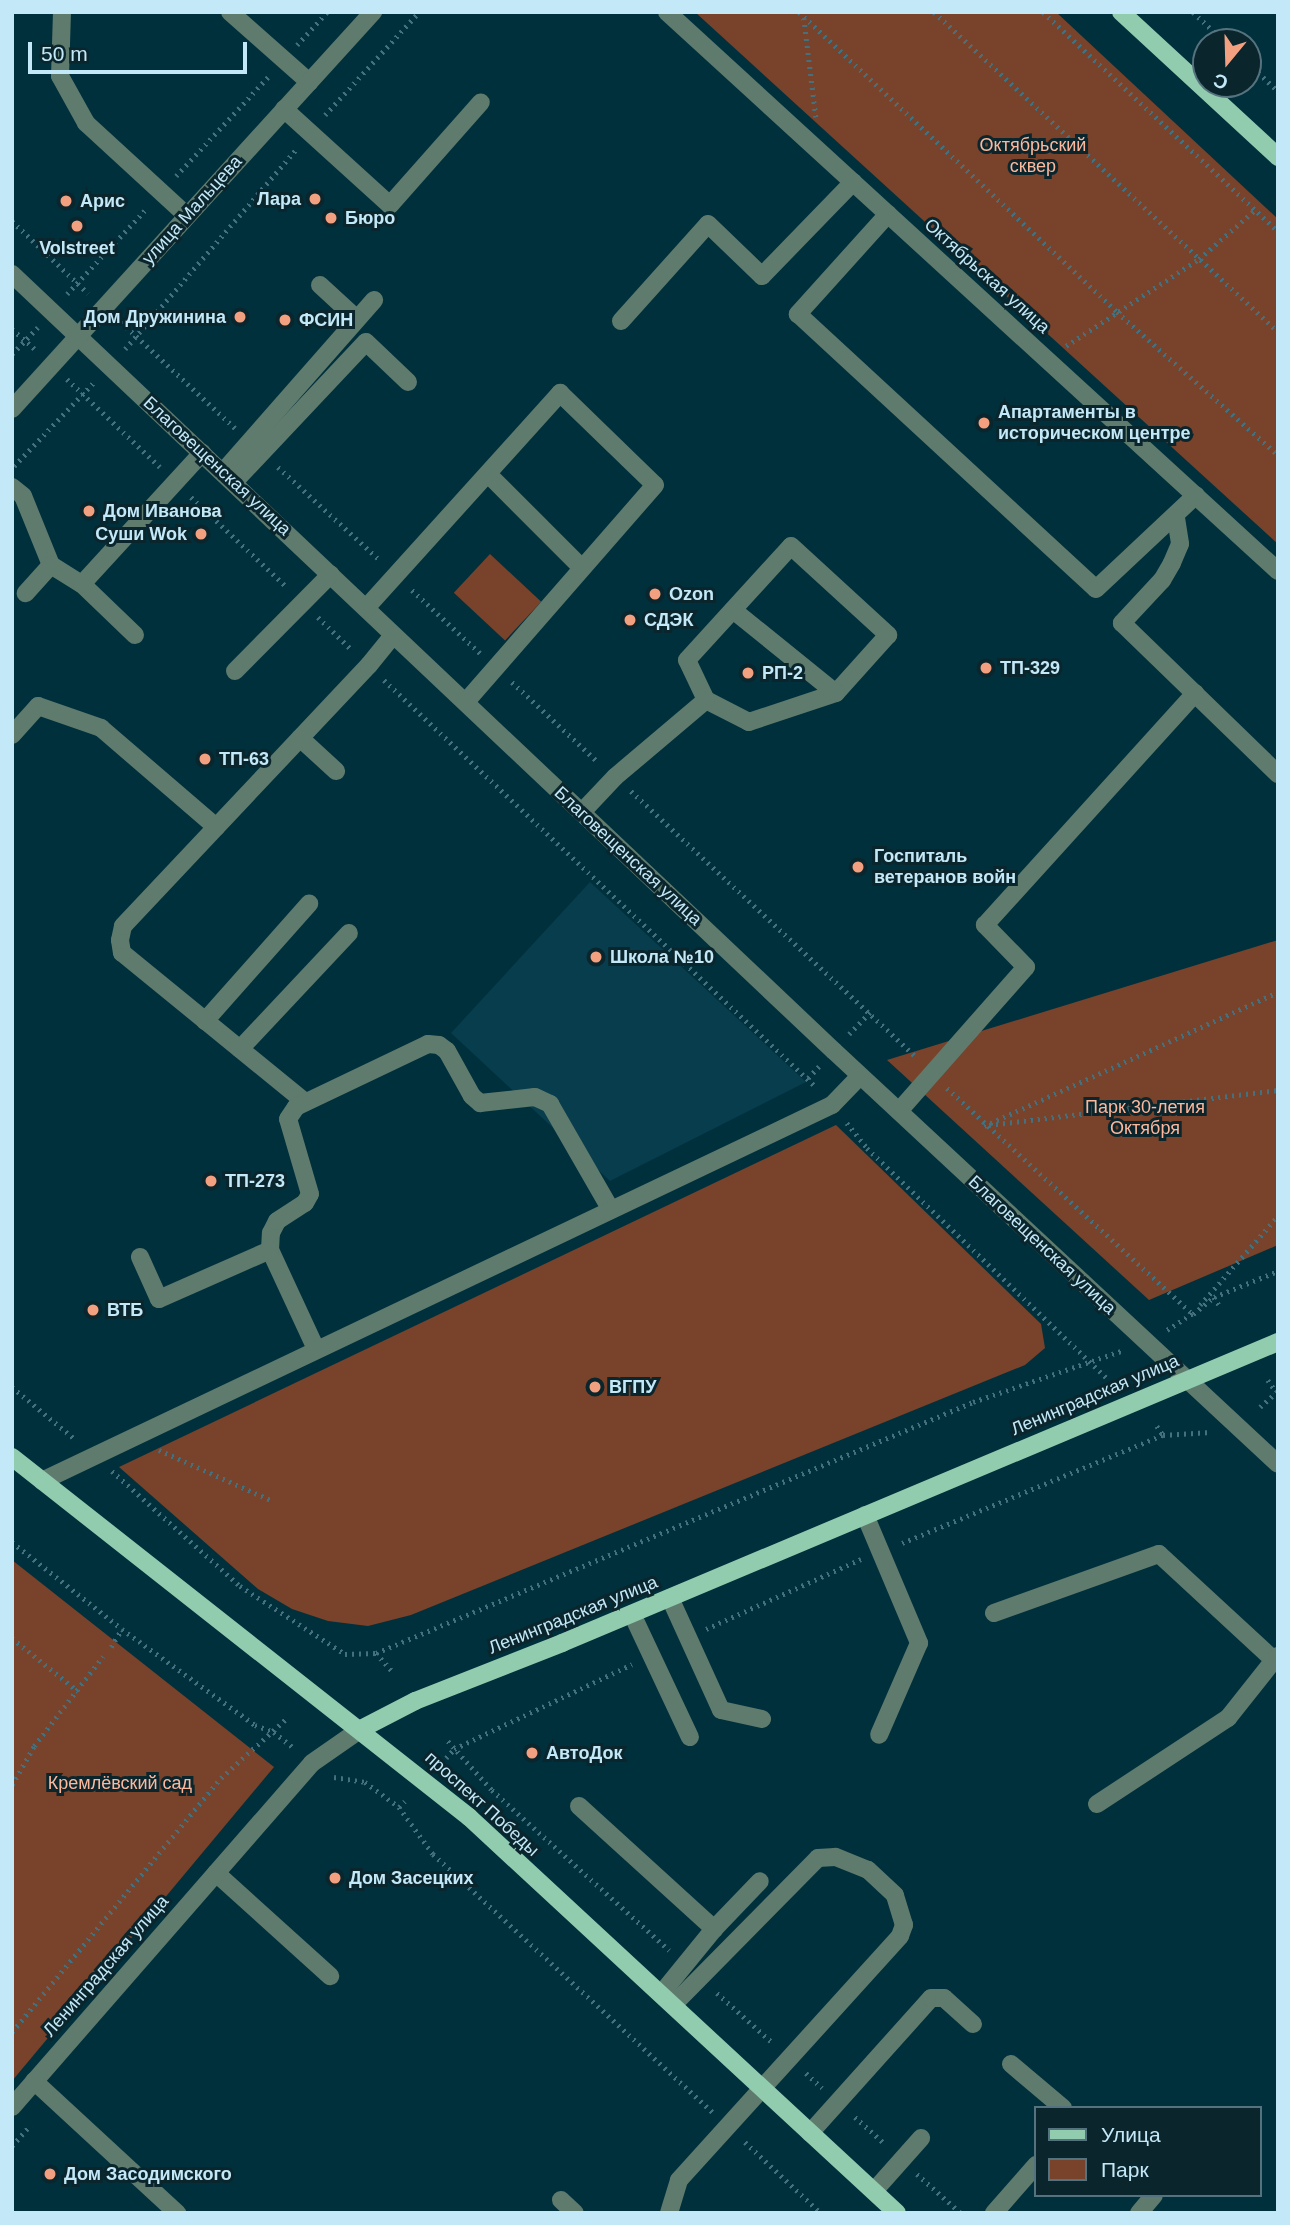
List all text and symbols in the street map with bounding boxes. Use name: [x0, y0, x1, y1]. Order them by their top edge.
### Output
scale bar: [32, 28, 250, 72]
north arrow: [1192, 28, 1262, 98]
text: 50 m: [41, 42, 88, 65]
text: С: [1211, 69, 1231, 94]
park label: Октябрьский сквер: [980, 135, 1086, 178]
street label: улица Мальцева: [137, 151, 247, 269]
place label: Лара: [257, 188, 301, 210]
place label: Арис: [80, 190, 125, 212]
marker: Лара: [307, 191, 323, 207]
marker: Арис: [58, 193, 74, 209]
place label: Бюро: [345, 207, 395, 229]
marker: Бюро: [323, 210, 339, 226]
street label: Октябрьская улица: [920, 214, 1054, 338]
marker: Volstreet: [69, 218, 85, 234]
place label: Volstreet: [39, 237, 115, 259]
place label: Дом Дружинина: [83, 306, 226, 328]
marker: Дом Дружинина: [232, 309, 248, 325]
place label: ФСИН: [299, 309, 353, 331]
marker: ФСИН: [277, 312, 293, 328]
street label: Благовещенская улица: [139, 392, 295, 540]
place label: Апартаменты в историческом центре: [998, 402, 1191, 444]
marker: Апартаменты в историческом центре: [976, 415, 992, 431]
place label: Дом Иванова: [103, 500, 222, 522]
marker: Дом Иванова: [81, 503, 97, 519]
place label: Суши Wok: [95, 523, 187, 545]
marker: Суши Wok: [193, 526, 209, 542]
place label: Ozon: [669, 583, 714, 605]
marker: Ozon: [647, 586, 663, 602]
place label: СДЭК: [644, 609, 693, 631]
marker: СДЭК: [622, 612, 638, 628]
place label: ТП-329: [1000, 657, 1060, 679]
marker: ТП-329: [978, 660, 994, 676]
place label: РП-2: [762, 662, 803, 684]
marker: РП-2: [740, 665, 756, 681]
place label: ТП-63: [219, 748, 269, 770]
marker: ТП-63: [197, 751, 213, 767]
street label: Благовещенская улица: [550, 782, 706, 930]
place label: Госпиталь ветеранов войн: [874, 846, 1016, 888]
marker: Госпиталь ветеранов войн: [848, 857, 868, 877]
place label: Школа №10: [610, 946, 714, 968]
marker: Школа №10: [588, 949, 604, 965]
park label: Парк 30-летия Октября: [1085, 1097, 1205, 1140]
place label: ТП-273: [225, 1170, 285, 1192]
street label: Благовещенская улица: [964, 1171, 1120, 1319]
marker: ТП-273: [203, 1173, 219, 1189]
place label: ВТБ: [107, 1299, 143, 1321]
marker: ВТБ: [85, 1302, 101, 1318]
street label: Ленинградская улица: [1008, 1350, 1182, 1440]
place label: ВГПУ: [609, 1376, 656, 1398]
marker: ВГПУ: [587, 1379, 603, 1395]
street label: Ленинградская улица: [485, 1571, 661, 1659]
place label: АвтоДок: [546, 1742, 622, 1764]
marker: АвтоДок: [524, 1745, 540, 1761]
street label: проспект Победы: [421, 1747, 543, 1861]
park label: Кремлёвский сад: [48, 1772, 192, 1794]
place label: Дом Засецких: [349, 1867, 474, 1889]
marker: Дом Засецких: [327, 1870, 343, 1886]
street label: Ленинградская улица: [39, 1891, 173, 2041]
legend: [1034, 2106, 1262, 2197]
text: Улица: [1101, 2123, 1161, 2146]
text: Парк: [1101, 2158, 1149, 2181]
place label: Дом Засодимского: [64, 2163, 232, 2185]
marker: Дом Засодимского: [42, 2166, 58, 2182]

